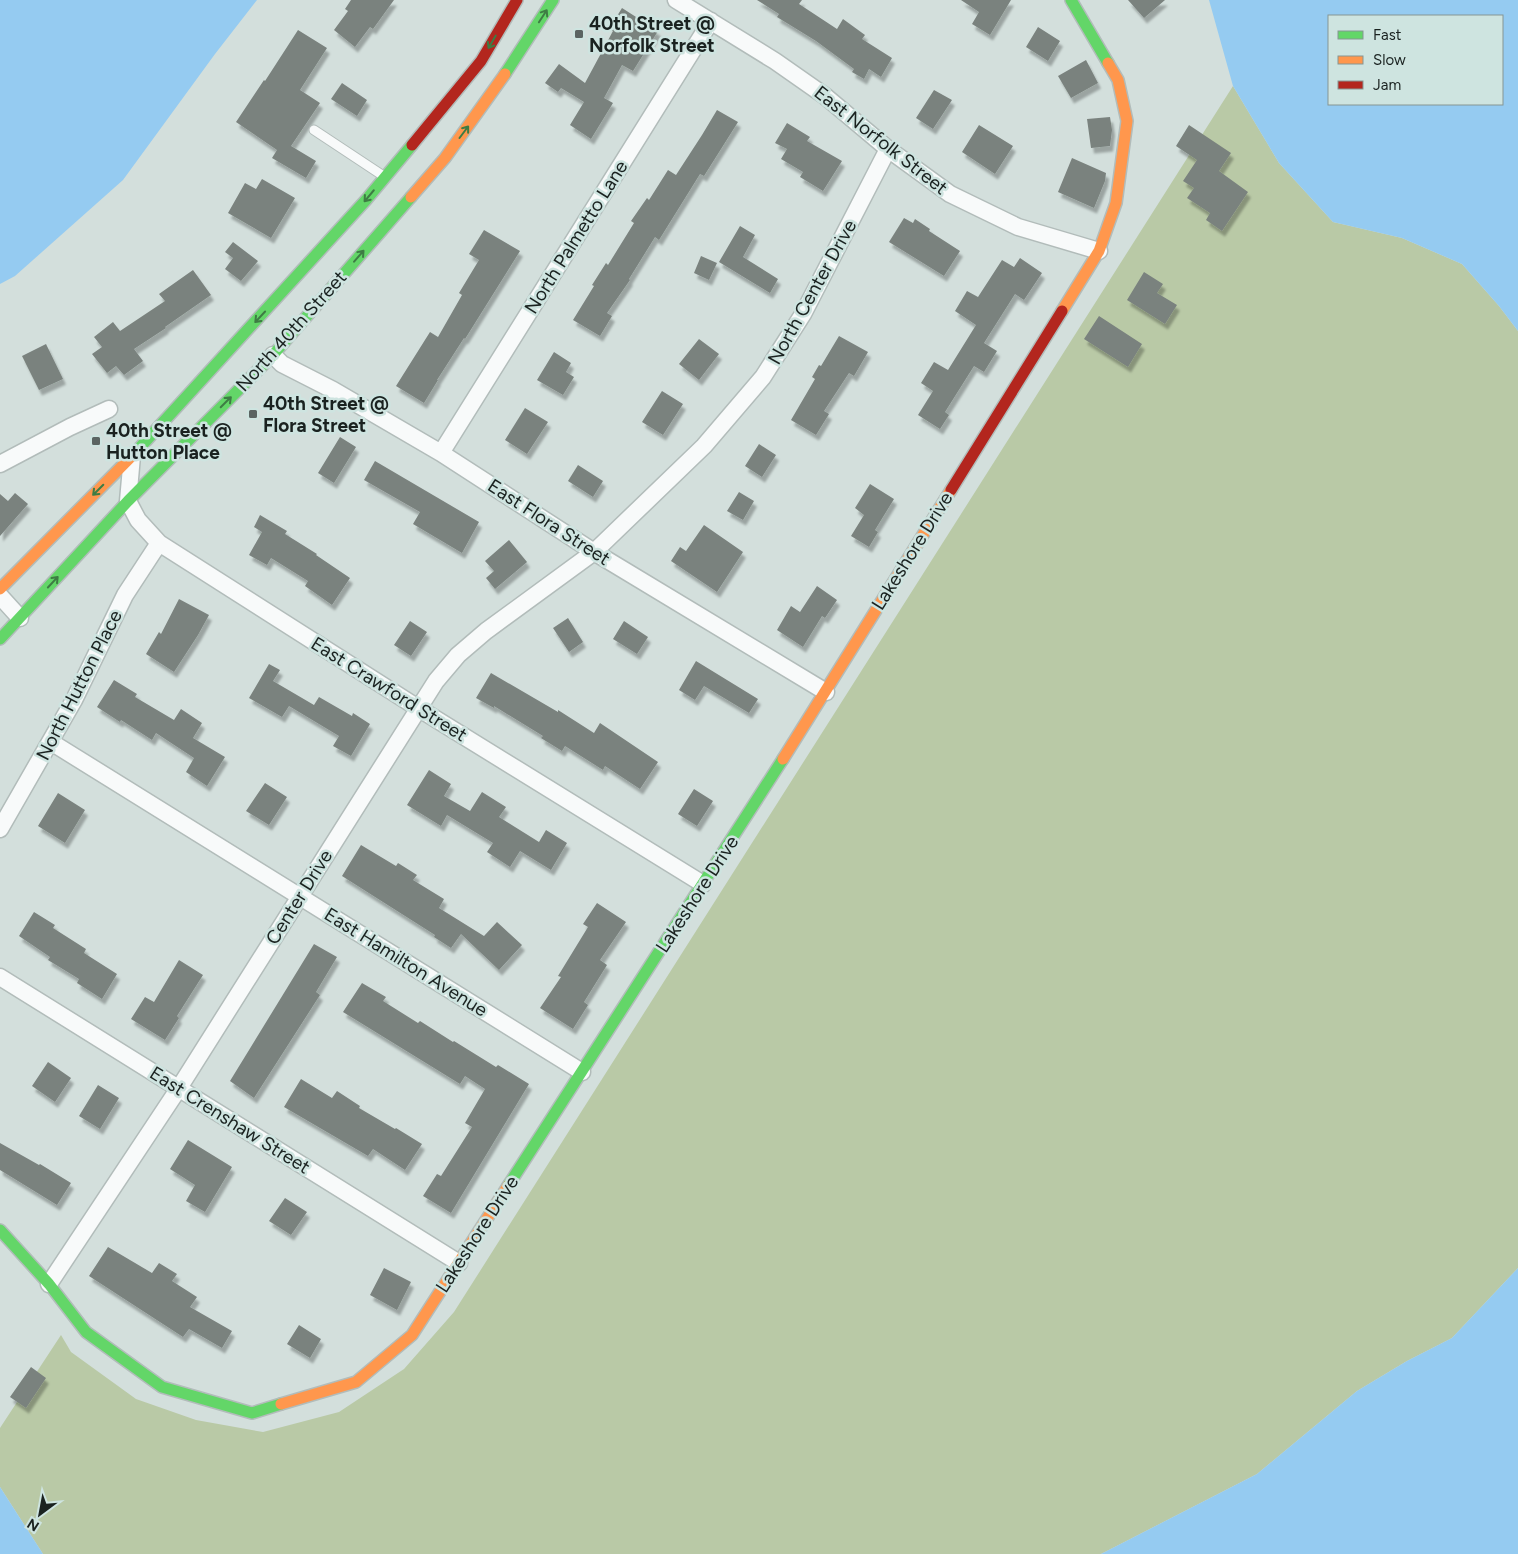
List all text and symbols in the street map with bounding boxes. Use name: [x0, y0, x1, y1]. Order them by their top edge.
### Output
one-way arrow: [538, 9, 548, 23]
place label: 40th Street @ Norfolk Street: [589, 12, 715, 57]
legend: [1328, 15, 1503, 105]
text: Fast: [1373, 26, 1402, 44]
marker: 40th Street @ Norfolk Street: [573, 28, 585, 40]
one-way arrow: [487, 35, 497, 49]
text: Slow: [1373, 51, 1406, 69]
text: Jam: [1373, 76, 1401, 94]
street label: East Norfolk Street: [810, 81, 952, 199]
one-way arrow: [459, 125, 469, 139]
street label: North Palmetto Lane: [519, 156, 633, 318]
one-way arrow: [364, 190, 375, 203]
street label: North Center Drive: [763, 216, 861, 368]
one-way arrow: [353, 249, 365, 262]
street label: North 40th Street: [231, 266, 351, 396]
one-way arrow: [254, 311, 266, 323]
place label: 40th Street @ Flora Street: [263, 392, 389, 437]
one-way arrow: [220, 396, 232, 408]
marker: 40th Street @ Flora Street: [247, 408, 259, 420]
place label: 40th Street @ Hutton Place: [106, 419, 232, 464]
marker: 40th Street @ Hutton Place: [90, 435, 102, 447]
street label: East Flora Street: [484, 474, 614, 570]
one-way arrow: [92, 484, 104, 496]
street label: Lakeshore Drive: [867, 488, 957, 614]
one-way arrow: [47, 576, 59, 589]
street label: North Hutton Place: [31, 606, 127, 764]
street label: East Crawford Street: [307, 632, 471, 746]
street label: Lakeshore Drive: [651, 831, 743, 957]
street label: Center Drive: [261, 845, 337, 949]
street label: East Hamilton Avenue: [320, 902, 492, 1022]
street label: East Crenshaw Street: [146, 1061, 314, 1179]
street label: Lakeshore Drive: [431, 1171, 523, 1297]
north arrow: [15, 1489, 65, 1539]
text: N: [24, 1515, 42, 1535]

